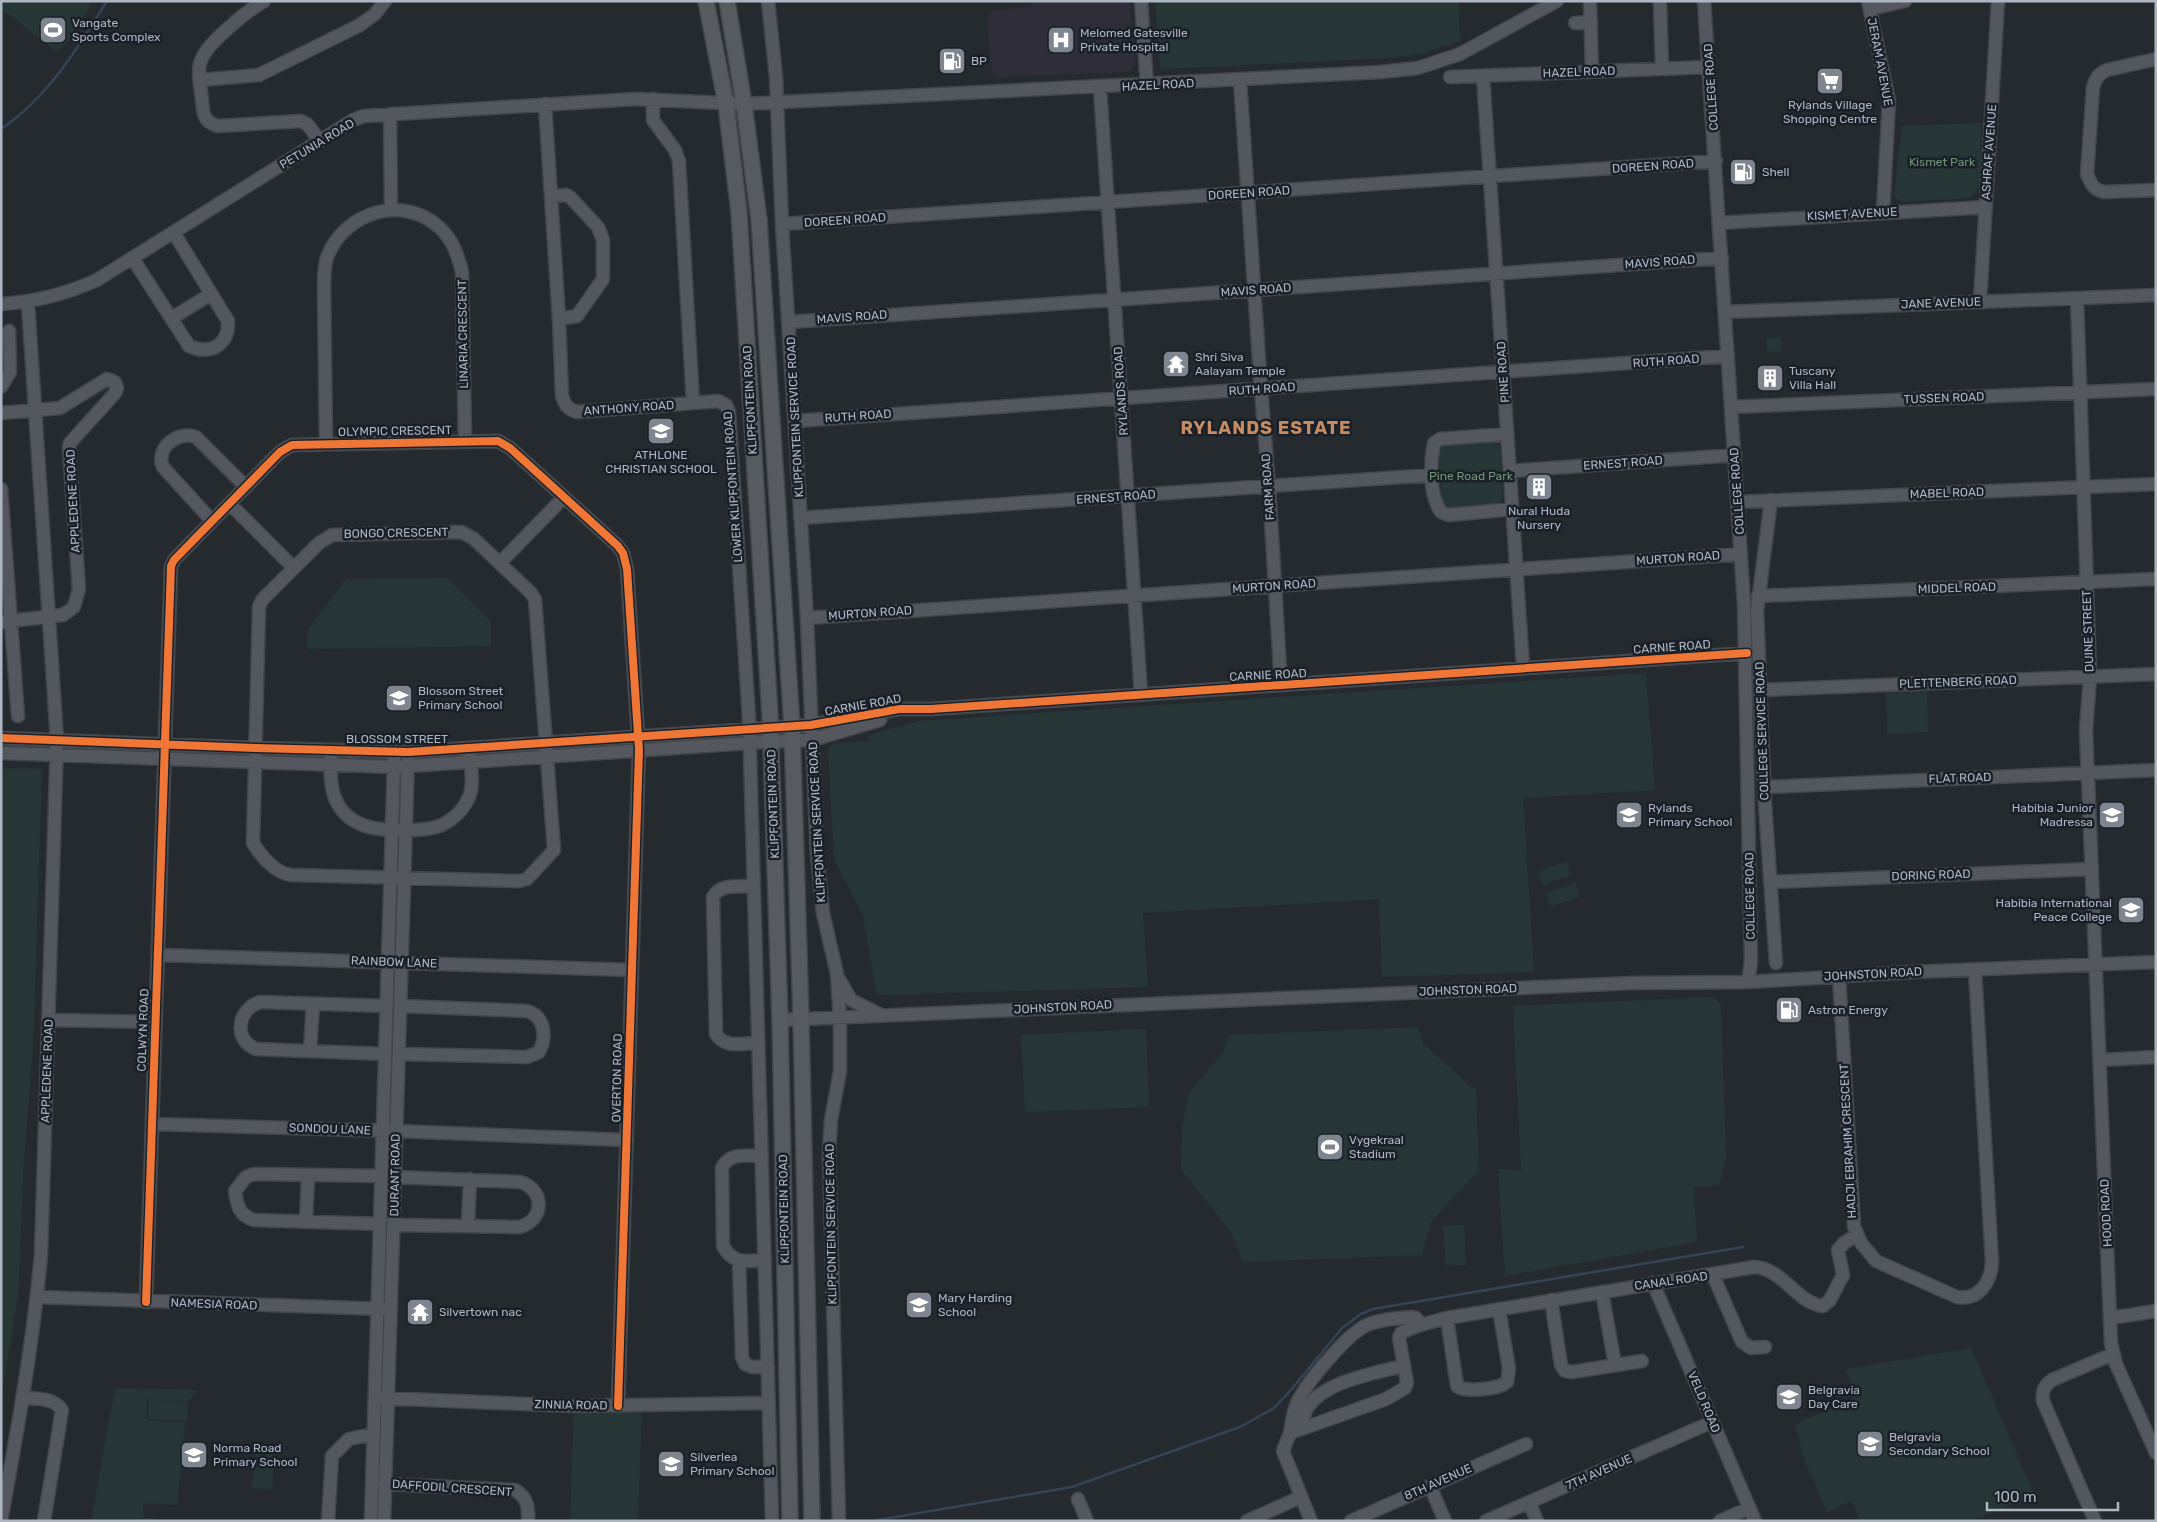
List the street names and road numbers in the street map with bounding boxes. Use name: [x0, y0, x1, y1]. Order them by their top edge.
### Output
street label: JERAM AVENUE: [1865, 17, 1895, 107]
street label: COLLEGE ROAD: [1701, 43, 1721, 131]
street label: HAZEL ROAD: [1542, 64, 1616, 80]
street label: HAZEL ROAD: [1121, 76, 1195, 94]
street label: ASHRAF AVENUE: [1979, 104, 1999, 200]
street label: PETUNIA ROAD: [277, 116, 357, 172]
street label: DOREEN ROAD: [1612, 156, 1694, 176]
street label: DOREEN ROAD: [1208, 183, 1290, 203]
street label: KISMET AVENUE: [1806, 205, 1898, 223]
street label: DOREEN ROAD: [804, 210, 886, 230]
street label: MAVIS ROAD: [1624, 253, 1696, 271]
street label: LINARIA CRESCENT: [455, 279, 471, 389]
street label: MAVIS ROAD: [1220, 281, 1292, 299]
street label: JANE AVENUE: [1901, 295, 1981, 311]
street label: MAVIS ROAD: [816, 308, 888, 326]
street label: KLIPFONTEIN SERVICE ROAD: [784, 336, 806, 498]
street label: PINE ROAD: [1494, 341, 1512, 403]
street label: KLIPFONTEIN ROAD: [740, 345, 760, 455]
street label: RYLANDS ROAD: [1111, 346, 1131, 436]
street label: RUTH ROAD: [1632, 352, 1700, 370]
street label: RUTH ROAD: [1228, 380, 1296, 398]
street label: TUSSEN ROAD: [1903, 390, 1985, 406]
street label: ANTHONY ROAD: [583, 398, 675, 418]
street label: RUTH ROAD: [824, 407, 892, 425]
street label: LOWER KLIPFONTEIN ROAD: [721, 411, 745, 563]
street label: OLYMPIC CRESCENT: [338, 423, 452, 439]
street label: COLLEGE ROAD: [1727, 447, 1747, 535]
street label: APPLEDENE ROAD: [63, 449, 83, 553]
street label: FARM ROAD: [1259, 453, 1277, 521]
street label: ERNEST ROAD: [1583, 453, 1663, 473]
street label: MABEL ROAD: [1910, 485, 1984, 501]
street label: ERNEST ROAD: [1076, 487, 1156, 507]
street label: BONGO CRESCENT: [343, 525, 449, 541]
street label: MURTON ROAD: [1636, 548, 1720, 568]
street label: MURTON ROAD: [1232, 576, 1316, 596]
street label: MIDDEL ROAD: [1918, 580, 1996, 596]
street label: DUINE STREET: [2080, 590, 2096, 672]
street label: MURTON ROAD: [828, 603, 912, 623]
street label: CARNIE ROAD: [1633, 637, 1711, 657]
street label: COLLEGE SERVICE ROAD: [1753, 661, 1771, 801]
street label: CARNIE ROAD: [1229, 666, 1307, 684]
street label: PLETTENBERG ROAD: [1899, 673, 2017, 691]
street label: CARNIE ROAD: [823, 691, 903, 719]
street label: BLOSSOM STREET: [346, 732, 448, 746]
street label: KLIPFONTEIN SERVICE ROAD: [806, 741, 828, 903]
street label: KLIPFONTEIN ROAD: [764, 749, 782, 859]
street label: FLAT ROAD: [1928, 770, 1992, 786]
street label: COLLEGE ROAD: [1742, 852, 1758, 940]
street label: DORING ROAD: [1891, 867, 1971, 883]
street label: RAINBOW LANE: [351, 953, 437, 971]
street label: JOHNSTON ROAD: [1824, 964, 1922, 984]
street label: JOHNSTON ROAD: [1419, 981, 1517, 999]
street label: COLWYN ROAD: [135, 988, 151, 1072]
street label: JOHNSTON ROAD: [1014, 997, 1112, 1017]
street label: APPLEDENE ROAD: [38, 1019, 56, 1123]
street label: OVERTON ROAD: [609, 1033, 625, 1123]
street label: HADJI EBRAHIM CRESCENT: [1837, 1063, 1859, 1219]
street label: SONDOU LANE: [289, 1121, 371, 1137]
street label: DURANT ROAD: [387, 1134, 403, 1216]
street label: KLIPFONTEIN SERVICE ROAD: [823, 1143, 839, 1305]
street label: KLIPFONTEIN ROAD: [776, 1154, 792, 1264]
street label: HOOD ROAD: [2097, 1179, 2115, 1247]
street label: CANAL ROAD: [1633, 1269, 1709, 1293]
street label: NAMESIA ROAD: [170, 1295, 258, 1313]
street label: VELD ROAD: [1685, 1369, 1723, 1435]
street label: ZINNIA ROAD: [534, 1397, 608, 1413]
street label: 7TH AVENUE: [1564, 1451, 1634, 1493]
street label: 8TH AVENUE: [1402, 1461, 1474, 1503]
street label: DAFFODIL CRESCENT: [392, 1477, 513, 1499]

